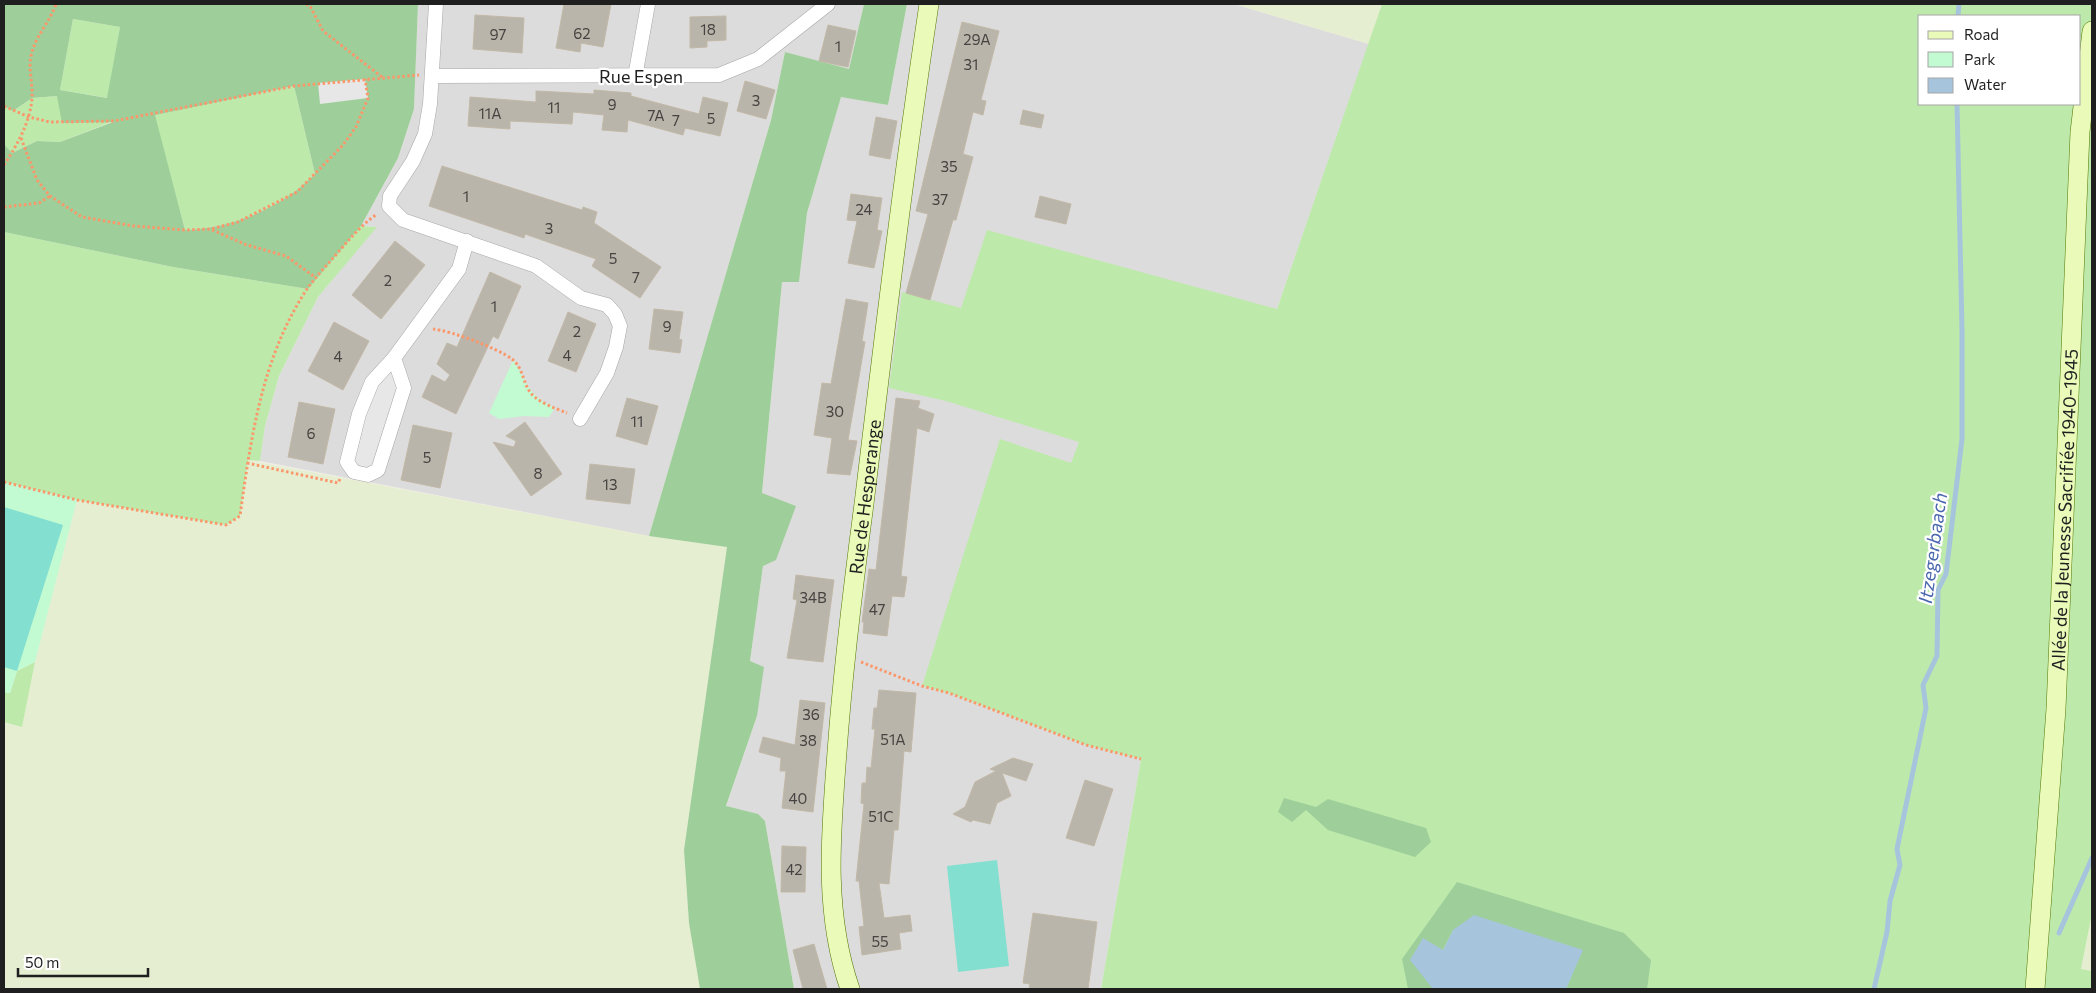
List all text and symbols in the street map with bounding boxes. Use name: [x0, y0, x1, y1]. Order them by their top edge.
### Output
legend: [1918, 15, 2081, 105]
house number: 18: [700, 20, 716, 38]
house number: 62: [573, 24, 591, 42]
house number: 97: [490, 25, 507, 43]
text: Road: [1964, 25, 1999, 43]
house number: 29A: [963, 30, 991, 48]
house number: 1: [835, 37, 841, 55]
text: Park: [1964, 50, 1995, 68]
house number: 31: [964, 55, 978, 73]
street label: Rue Espen: [599, 65, 683, 87]
text: Water: [1964, 75, 2006, 93]
house number: 3: [752, 91, 760, 109]
house number: 9: [607, 95, 617, 113]
house number: 11: [548, 98, 560, 116]
house number: 11A: [478, 104, 502, 122]
house number: 7A: [647, 106, 665, 124]
house number: 5: [707, 109, 715, 127]
house number: 7: [672, 111, 680, 129]
house number: 35: [940, 157, 958, 175]
house number: 1: [463, 187, 469, 205]
house number: 37: [932, 190, 948, 208]
house number: 24: [855, 200, 873, 218]
house number: 3: [545, 219, 553, 237]
house number: 5: [609, 249, 617, 267]
house number: 7: [632, 268, 640, 286]
house number: 2: [384, 271, 392, 289]
house number: 1: [491, 297, 497, 315]
house number: 9: [662, 317, 672, 335]
house number: 2: [573, 322, 581, 340]
house number: 4: [563, 346, 572, 364]
house number: 4: [334, 347, 343, 365]
street label: Allée de la Jeunesse Sacrifiée 1940-1945: [2047, 348, 2082, 671]
house number: 30: [826, 402, 844, 420]
house number: 11: [631, 412, 643, 430]
street label: Rue de Hesperange: [844, 418, 885, 575]
house number: 6: [306, 424, 316, 442]
house number: 5: [423, 448, 431, 466]
house number: 8: [533, 464, 543, 482]
house number: 13: [603, 475, 617, 493]
water label: Itzegerbaach: [1913, 491, 1951, 605]
house number: 34B: [799, 588, 827, 606]
house number: 47: [869, 600, 885, 618]
house number: 36: [802, 705, 820, 723]
house number: 51A: [880, 730, 906, 748]
house number: 38: [799, 731, 817, 749]
house number: 40: [789, 789, 807, 807]
house number: 51C: [868, 807, 894, 825]
house number: 42: [785, 860, 803, 878]
house number: 55: [871, 932, 889, 950]
scale bar: [18, 946, 148, 978]
text: 50 m: [25, 953, 59, 971]

